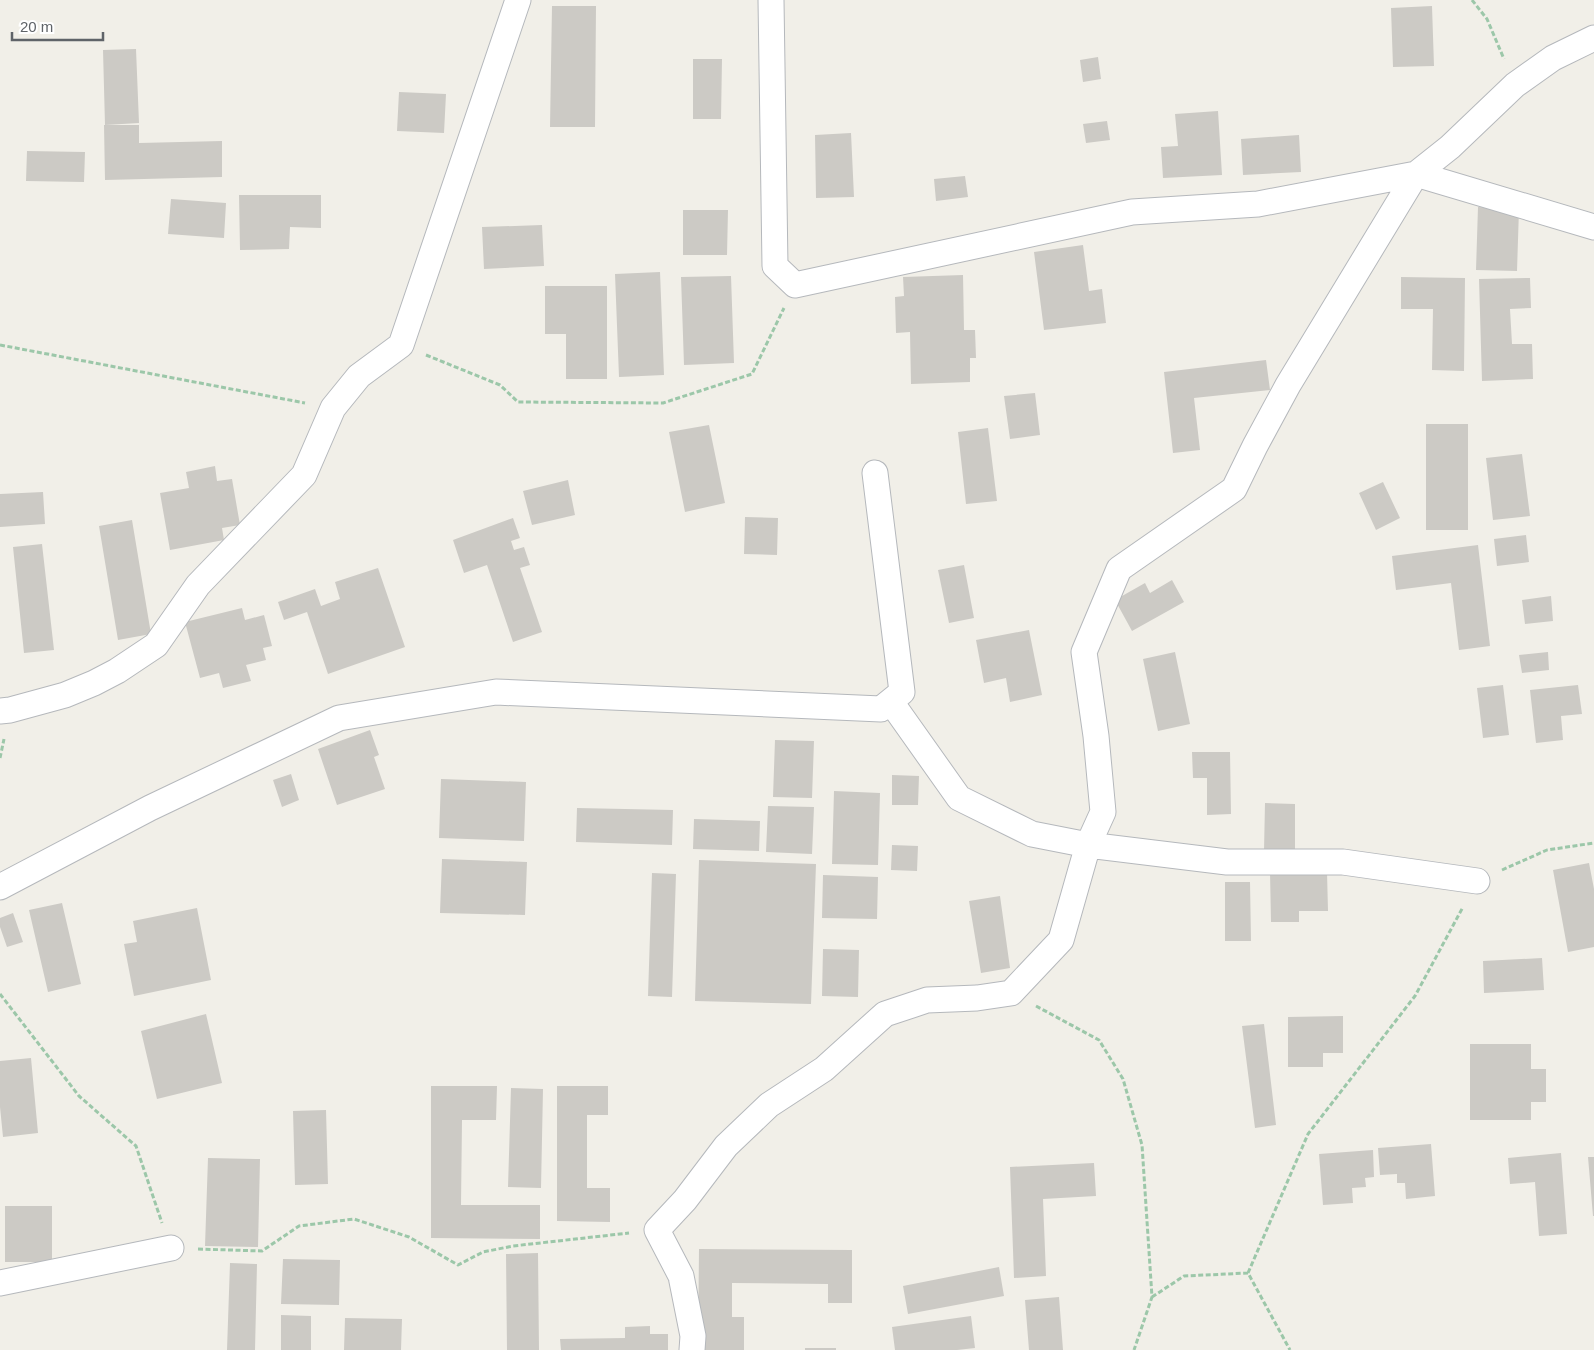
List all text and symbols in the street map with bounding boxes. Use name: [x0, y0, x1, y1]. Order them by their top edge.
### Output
scale bar: [12, 10, 104, 42]
text: 20 m: [20, 18, 53, 35]

